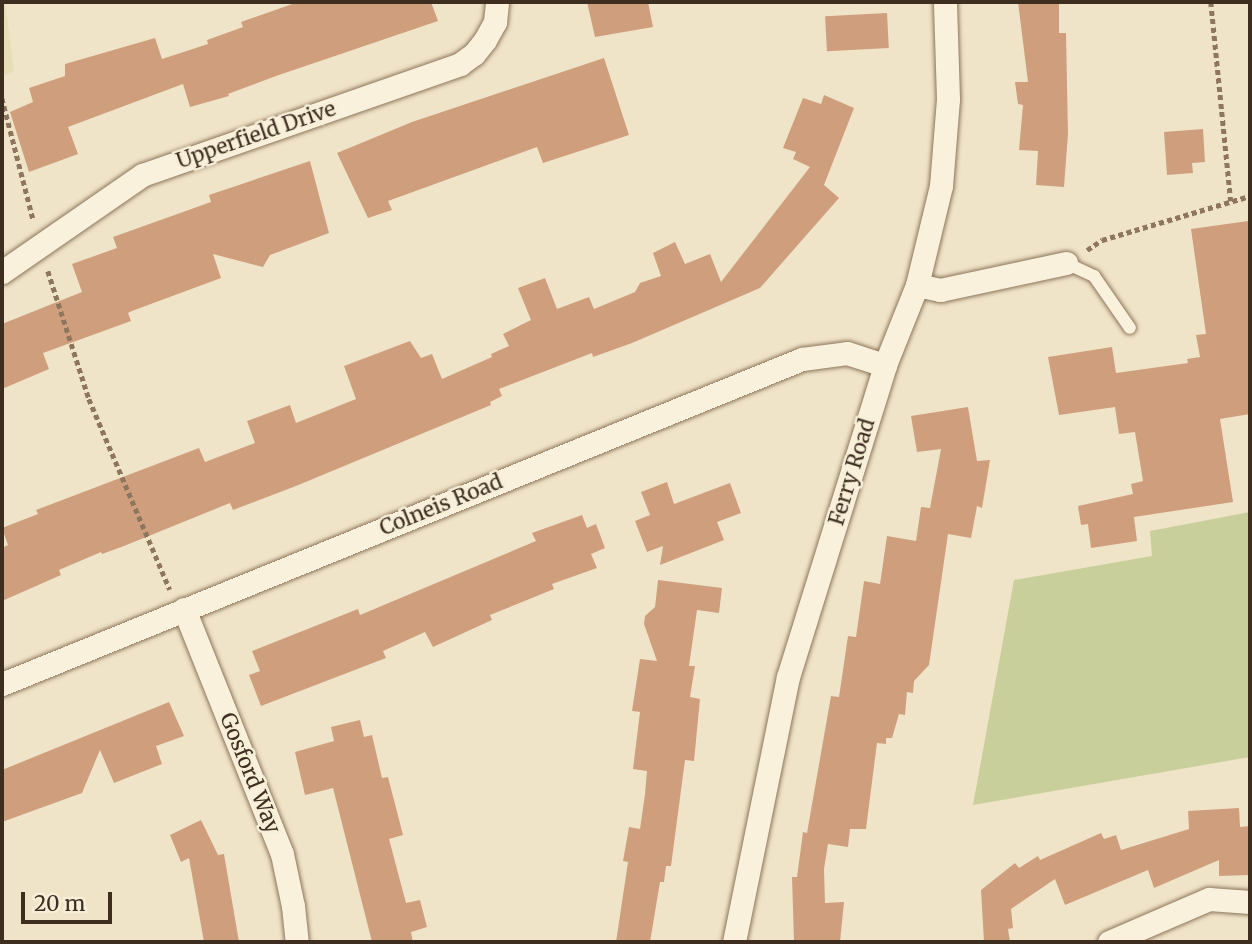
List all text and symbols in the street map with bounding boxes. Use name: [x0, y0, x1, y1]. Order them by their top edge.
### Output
street label: Upperfield Drive: [173, 96, 339, 174]
street label: Ferry Road: [824, 415, 880, 529]
street label: Colneis Road: [376, 469, 506, 541]
street label: Gosford Way: [214, 709, 286, 837]
scale bar: [24, 878, 116, 922]
text: 20 m: [34, 890, 85, 917]

